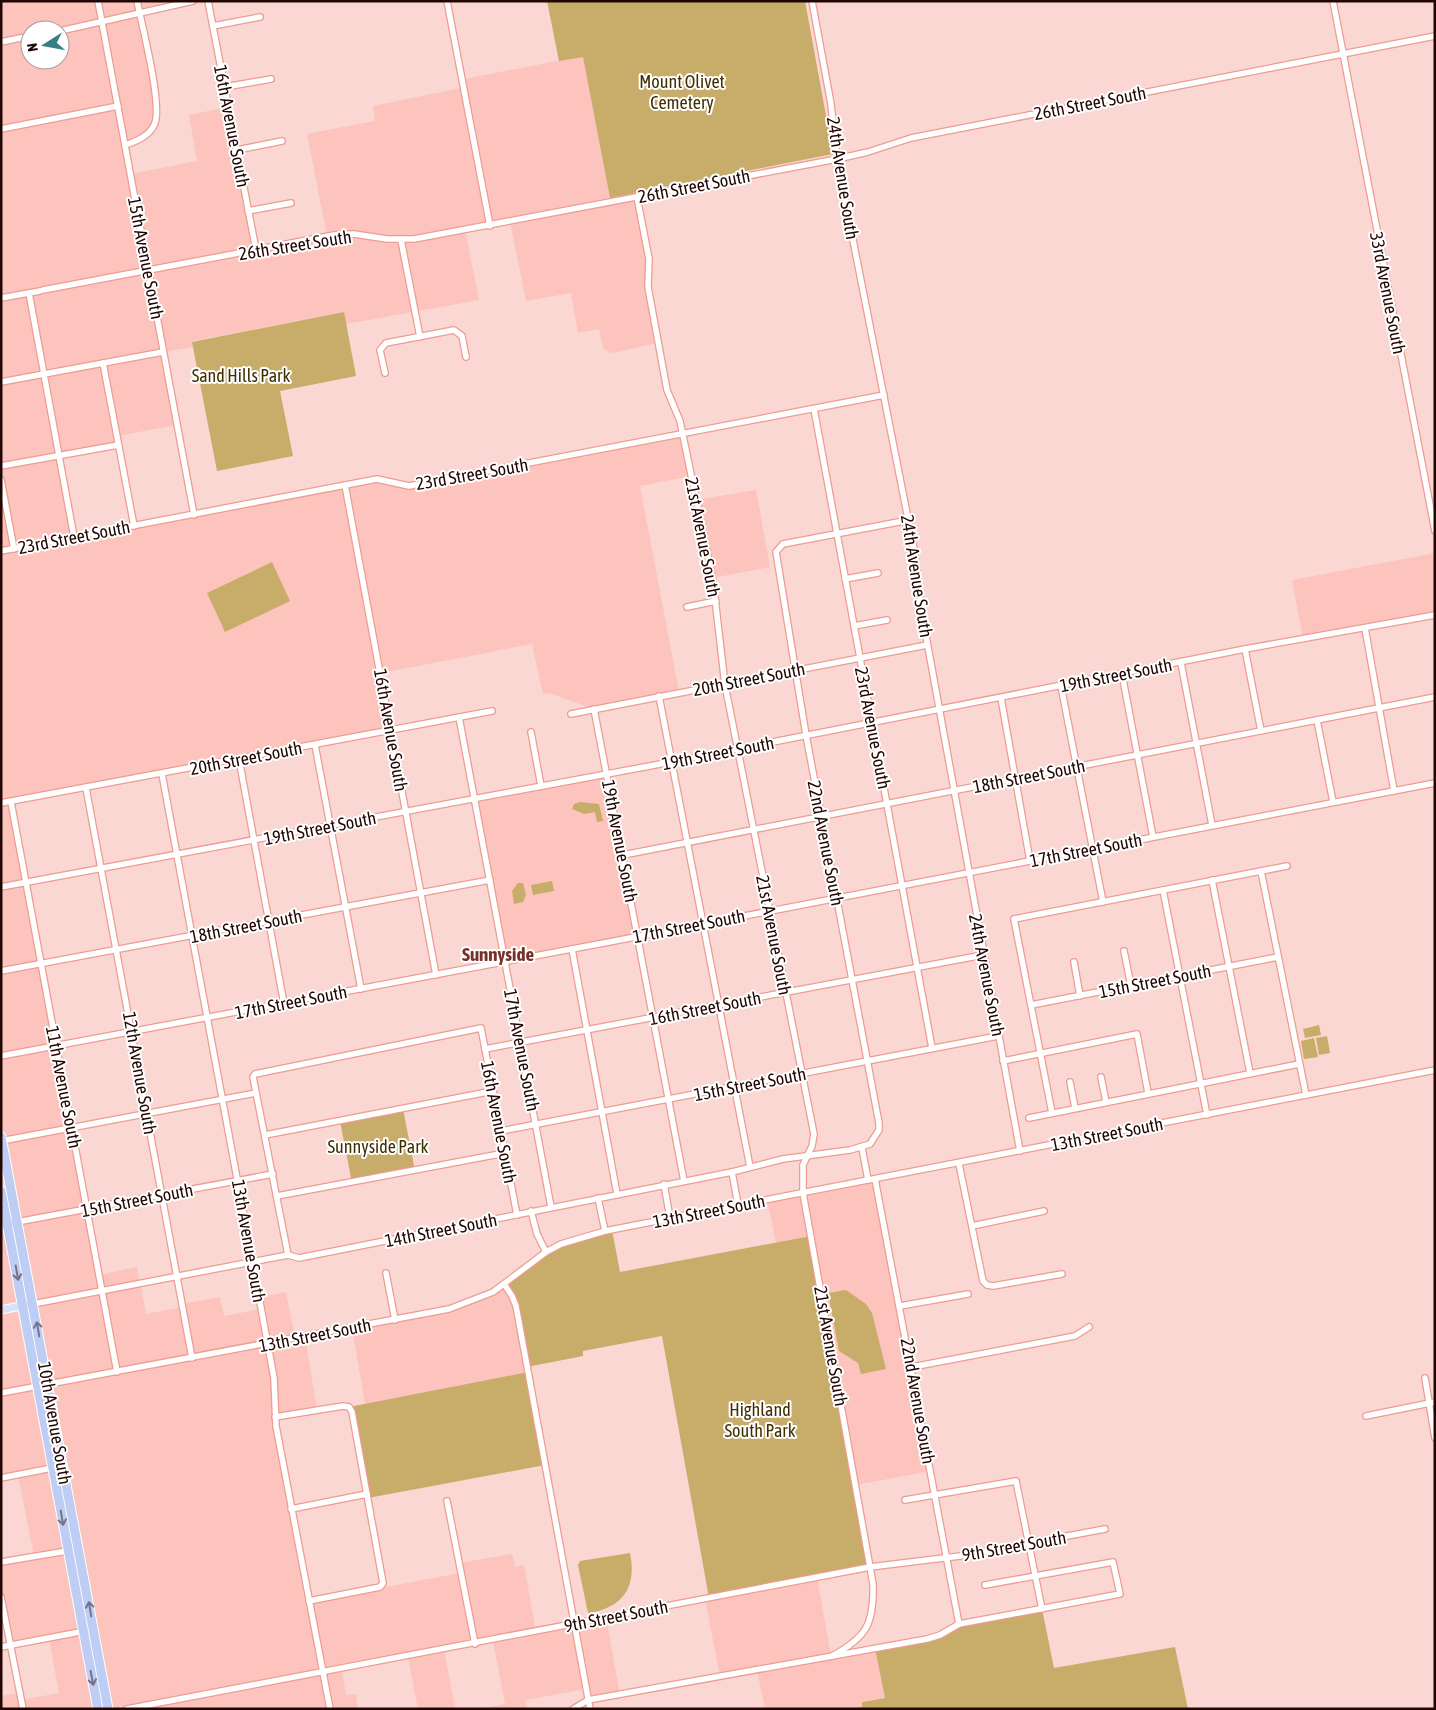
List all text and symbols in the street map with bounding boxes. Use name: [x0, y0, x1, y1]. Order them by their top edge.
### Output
north arrow: [20, 20, 70, 70]
text: N: [24, 42, 41, 53]
street label: 16th Avenue South: [210, 63, 254, 189]
park label: Mount Olivet Cemetery: [639, 71, 725, 113]
street label: 26th Street South: [1032, 82, 1148, 124]
street label: 24th Avenue South: [823, 115, 863, 241]
street label: 26th Street South: [636, 165, 752, 207]
street label: 15th Avenue South: [124, 195, 168, 321]
street label: 26th Street South: [237, 226, 353, 264]
street label: 33rd Avenue South: [1366, 230, 1410, 356]
park label: Sand Hills Park: [192, 365, 290, 386]
street label: 23rd Street South: [414, 454, 530, 494]
street label: 21st Avenue South: [681, 475, 725, 599]
street label: 24th Avenue South: [897, 513, 937, 639]
street label: 23rd Street South: [16, 516, 132, 558]
street label: 19th Street South: [1058, 654, 1174, 696]
street label: 20th Street South: [691, 658, 807, 700]
street label: 23rd Avenue South: [851, 665, 895, 791]
street label: 16th Avenue South: [370, 667, 412, 793]
street label: 19th Street South: [660, 732, 776, 774]
street label: 20th Street South: [188, 737, 304, 779]
street label: 18th Street South: [971, 755, 1087, 797]
street label: 19th Avenue South: [598, 778, 642, 904]
street label: 22nd Avenue South: [804, 778, 848, 908]
street label: 19th Street South: [262, 807, 378, 849]
street label: 17th Street South: [1028, 829, 1144, 871]
street label: 21st Avenue South: [752, 873, 796, 997]
street label: 18th Street South: [188, 905, 304, 947]
street label: 17th Street South: [631, 905, 747, 947]
street label: 24th Avenue South: [965, 912, 1009, 1038]
district label: Sunnyside: [462, 943, 534, 965]
street label: 15th Street South: [1097, 960, 1213, 1002]
street label: 17th Street South: [233, 981, 349, 1023]
street label: 17th Avenue South: [500, 987, 544, 1113]
street label: 16th Street South: [647, 987, 763, 1029]
street label: 12th Avenue South: [119, 1010, 161, 1136]
street label: 11th Avenue South: [42, 1024, 86, 1150]
street label: 16th Avenue South: [477, 1059, 521, 1185]
street label: 15th Street South: [692, 1063, 808, 1105]
street label: 13th Street South: [1049, 1113, 1165, 1155]
park label: Sunnyside Park: [328, 1136, 429, 1157]
street label: 13th Avenue South: [228, 1178, 270, 1304]
street label: 15th Street South: [79, 1179, 195, 1221]
street label: 13th Street South: [651, 1190, 767, 1232]
street label: 14th Street South: [383, 1209, 499, 1251]
one-way arrow: [12, 1264, 22, 1280]
street label: 21st Avenue South: [810, 1284, 852, 1408]
street label: 13th Street South: [257, 1314, 373, 1356]
one-way arrow: [32, 1321, 42, 1337]
street label: 22nd Avenue South: [897, 1336, 939, 1466]
street label: 10th Avenue South: [34, 1360, 76, 1486]
park label: Highland South Park: [724, 1399, 796, 1441]
one-way arrow: [58, 1510, 68, 1526]
street label: 9th Street South: [960, 1527, 1068, 1565]
street label: 9th Street South: [562, 1596, 670, 1636]
one-way arrow: [84, 1601, 94, 1617]
one-way arrow: [88, 1670, 98, 1686]

